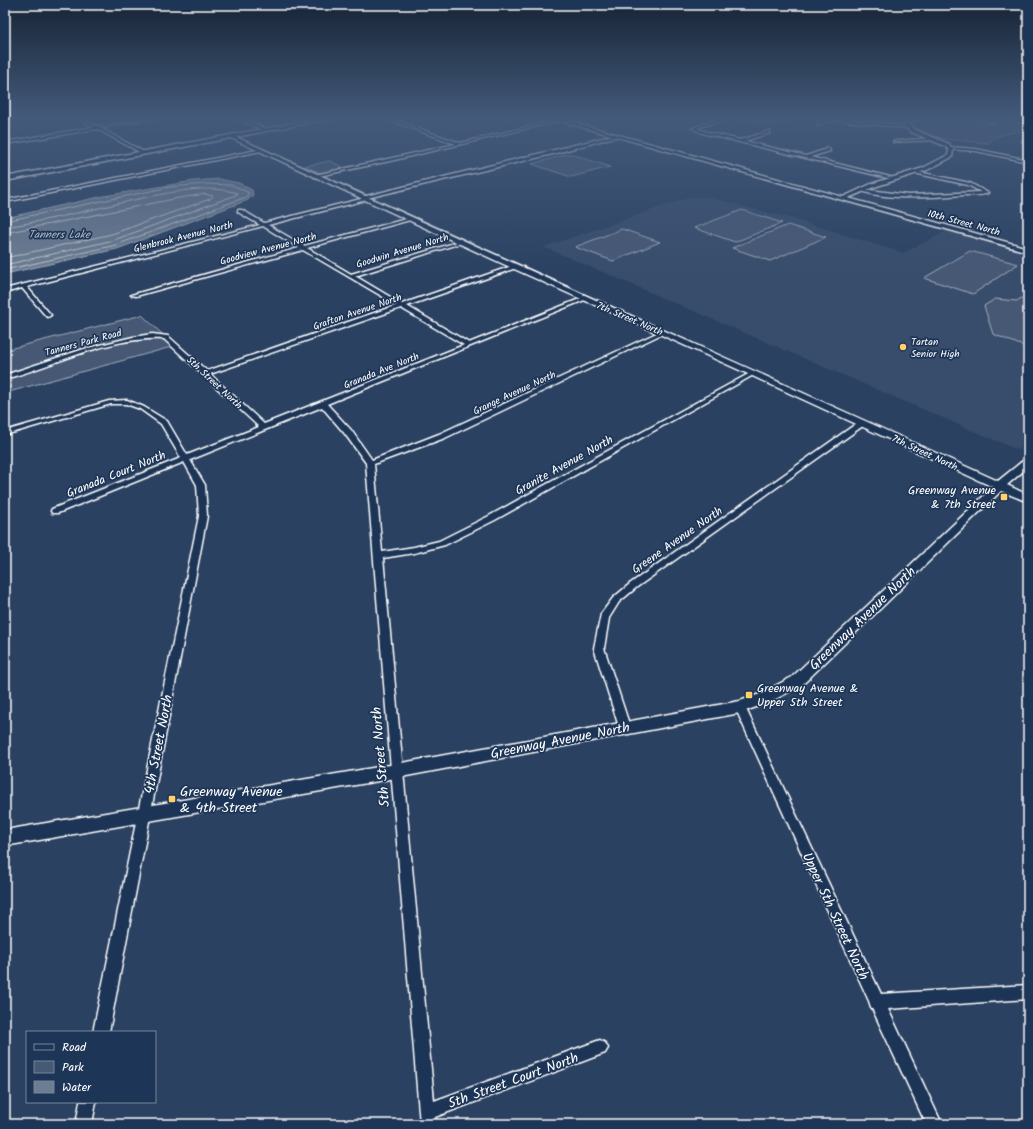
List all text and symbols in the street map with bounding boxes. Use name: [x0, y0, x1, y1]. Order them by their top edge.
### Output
street label: 10th Street North: [926, 206, 1002, 240]
street label: Glenbrook Avenue North: [132, 217, 235, 257]
water label: Tanners Lake: [28, 226, 91, 244]
street label: Goodview Avenue North: [218, 228, 318, 270]
street label: Goodwin Avenue North: [354, 229, 450, 273]
street label: Grafton Avenue North: [311, 289, 404, 335]
street label: 7th Street North: [594, 298, 665, 340]
street label: Tanners Park Road: [43, 325, 124, 361]
place label: Tartan Senior High: [911, 334, 960, 362]
marker: Tartan Senior High: [898, 342, 908, 352]
street label: Granada Ave North: [341, 348, 422, 393]
street label: 5th Street North: [183, 352, 246, 413]
street label: Grange Avenue North: [470, 367, 559, 419]
street label: Granite Avenue North: [512, 431, 617, 500]
street label: 7th Street North: [889, 431, 960, 475]
street label: Granada Court North: [64, 446, 169, 503]
place label: Greenway Avenue & 7th Street: [908, 481, 997, 514]
marker: Greenway Avenue & 7th Street: [999, 492, 1009, 502]
street label: Greene Avenue North: [628, 502, 727, 579]
street label: Greenway Avenue North: [804, 562, 921, 676]
place label: Greenway Avenue & Upper 5th Street: [757, 679, 858, 712]
marker: Greenway Avenue & Upper 5th Street: [744, 690, 754, 700]
street label: 4th Street North: [139, 693, 179, 796]
street label: 5th Street North: [366, 706, 396, 808]
street label: Greenway Avenue North: [489, 717, 632, 765]
place label: Greenway Avenue & 4th Street: [180, 781, 283, 819]
marker: Greenway Avenue & 4th Street: [167, 794, 177, 804]
street label: Upper 5th Street North: [796, 849, 874, 984]
legend: [26, 1031, 156, 1103]
text: Road: [62, 1038, 87, 1057]
street label: 5th Street Court North: [445, 1047, 582, 1115]
text: Park: [62, 1058, 84, 1077]
text: Water: [62, 1078, 92, 1097]

